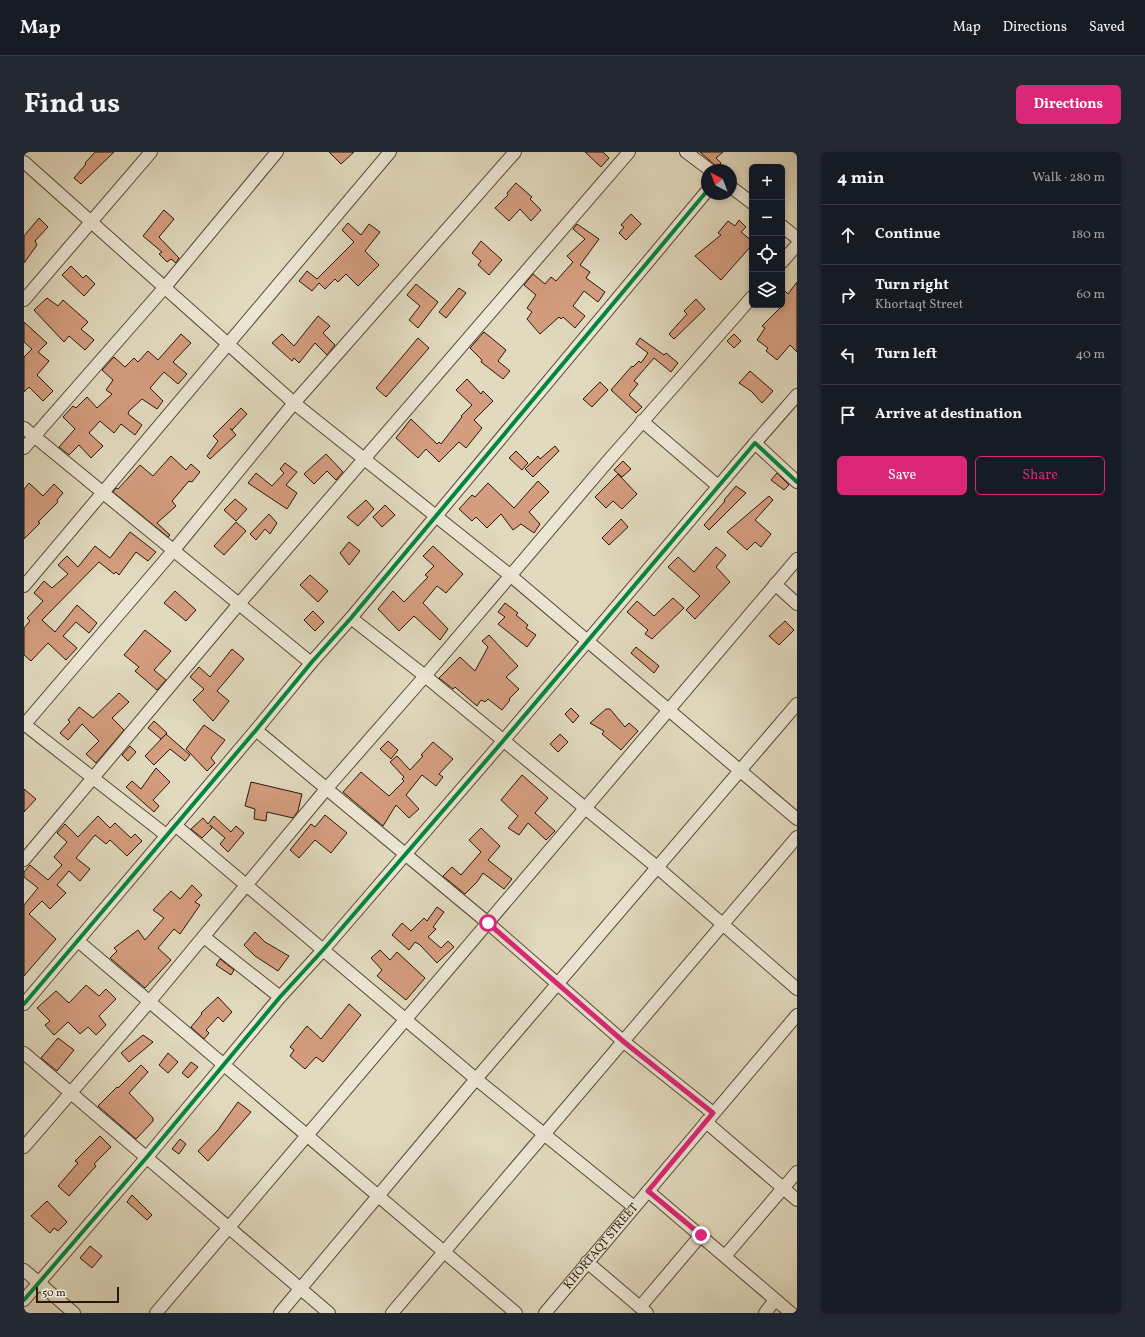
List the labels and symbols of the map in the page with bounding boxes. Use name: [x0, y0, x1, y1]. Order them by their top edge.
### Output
north arrow: [701, 164, 737, 200]
route start: [479, 914, 497, 932]
street label: KHORTAQT STREET: [560, 1200, 642, 1293]
route end: [692, 1226, 710, 1244]
scale bar: [36, 1285, 119, 1304]

